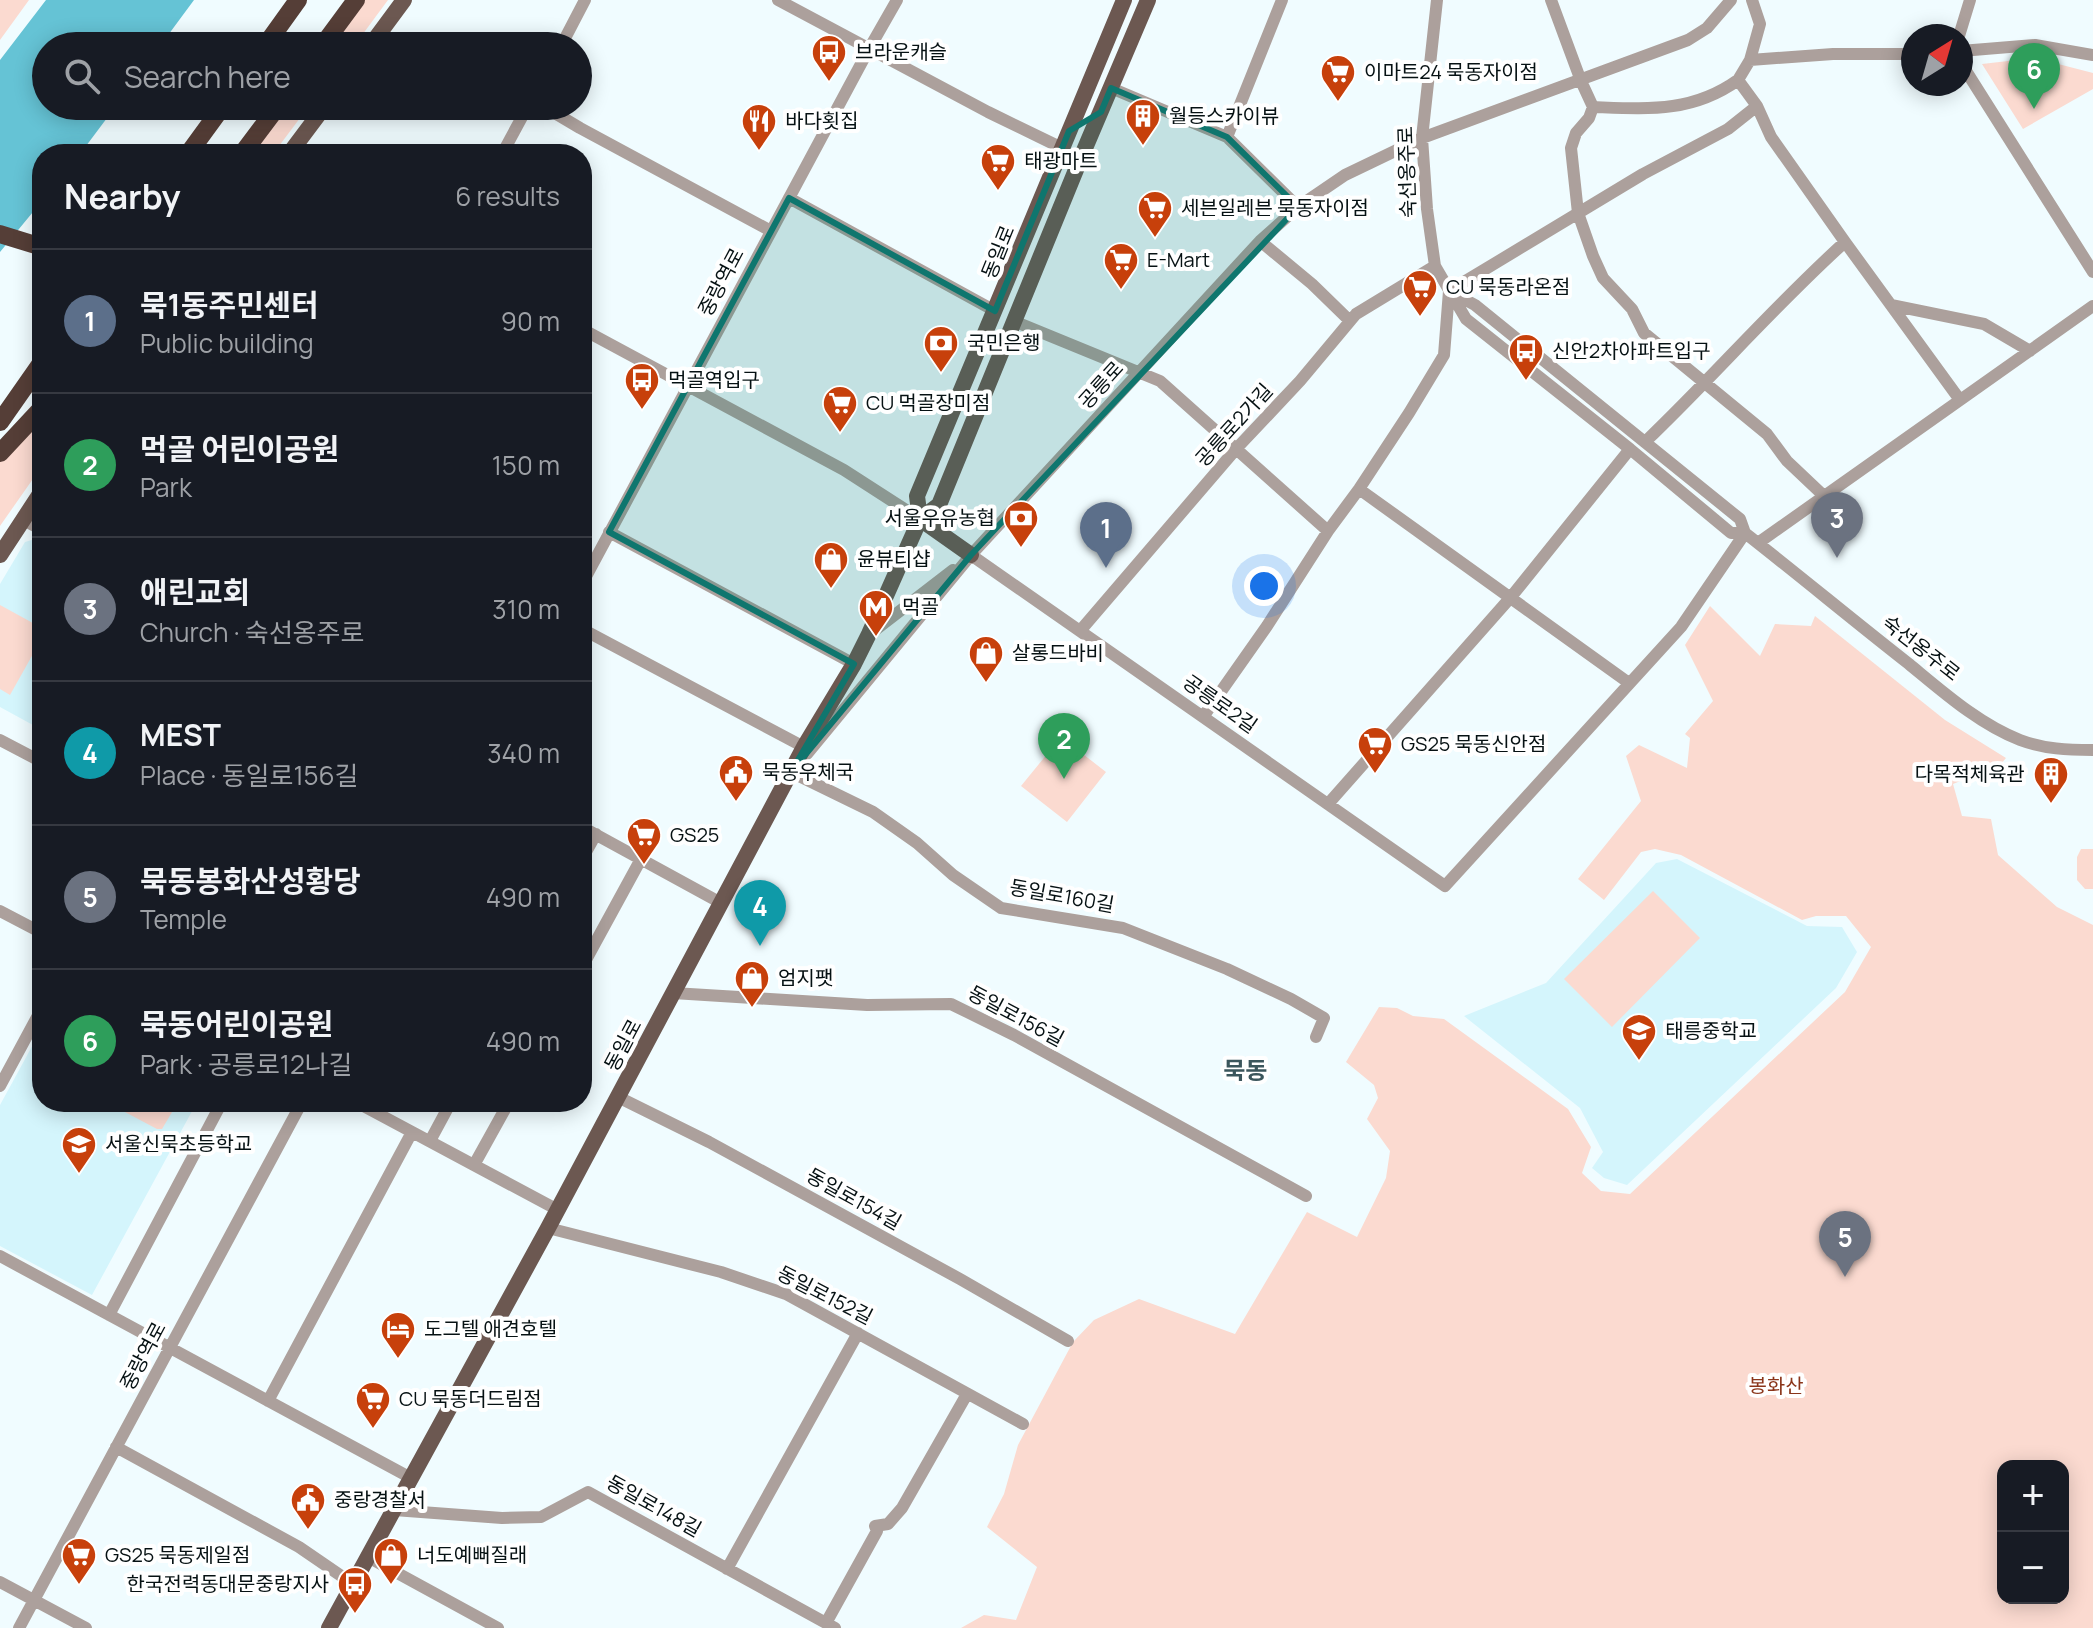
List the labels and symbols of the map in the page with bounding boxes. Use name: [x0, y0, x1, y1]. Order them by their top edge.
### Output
north arrow: [1901, 24, 1973, 96]
bus stop icon: 브라운캐슬: [810, 33, 848, 83]
place label: 브라운캐슬: [855, 38, 947, 65]
pin: 6: [2008, 43, 2060, 109]
supermarket icon: 이마트24 묵동자이점: [1319, 53, 1357, 103]
place label: 이마트24 묵동자이점: [1364, 58, 1538, 85]
building icon: 월등스카이뷰: [1124, 97, 1162, 147]
restaurant icon: 바다횟집: [740, 102, 778, 152]
place label: 월등스카이뷰: [1169, 102, 1279, 129]
place label: 바다횟집: [785, 107, 859, 134]
street label: 숙선옹주로: [1391, 126, 1422, 218]
supermarket icon: 태광마트: [979, 142, 1017, 192]
place label: 태광마트: [1024, 147, 1098, 174]
supermarket icon: 세븐일레븐 묵동자이점: [1136, 189, 1174, 239]
place label: 세븐일레븐 묵동자이점: [1181, 194, 1369, 221]
street label: 동일로: [975, 221, 1020, 282]
supermarket icon: E-Mart: [1102, 241, 1140, 291]
street label: 중랑역로: [691, 243, 750, 321]
place label: E-Mart: [1147, 246, 1210, 273]
supermarket icon: CU 묵동라온점: [1401, 268, 1439, 318]
place label: CU 묵동라온점: [1446, 273, 1570, 300]
bank icon: 국민은행: [922, 324, 960, 374]
place label: 국민은행: [967, 329, 1041, 356]
bus stop icon: 신안2차아파트입구: [1507, 332, 1545, 382]
place label: 신안2차아파트입구: [1552, 337, 1711, 364]
street label: 공릉로: [1072, 355, 1129, 414]
bus stop icon: 먹골역입구: [623, 361, 661, 411]
place label: 먹골역입구: [668, 366, 760, 393]
street label: 공릉로2가길: [1189, 377, 1278, 472]
supermarket icon: CU 먹골장미점: [821, 384, 859, 434]
place label: CU 먹골장미점: [866, 389, 990, 416]
pin: 3: [1811, 492, 1863, 558]
bank icon: 서울우유농협: [1002, 499, 1040, 549]
pin: 1: [1080, 502, 1132, 568]
place label: 서울우유농협: [885, 504, 995, 531]
shop icon: 윤뷰티샵: [812, 540, 850, 590]
place label: 윤뷰티샵: [857, 545, 931, 572]
your location: [1244, 566, 1284, 606]
metro station icon: 먹골: [857, 588, 895, 638]
place label: 먹골: [902, 593, 939, 620]
street label: 숙선옹주로: [1877, 609, 1966, 687]
shop icon: 살롱드바비: [967, 634, 1005, 684]
place label: 살롱드바비: [1012, 639, 1104, 666]
street label: 공릉로2길: [1178, 668, 1263, 739]
pin: 2: [1038, 713, 1090, 779]
supermarket icon: GS25 묵동신안점: [1356, 725, 1394, 775]
place label: GS25 묵동신안점: [1401, 730, 1546, 757]
public building icon: 묵동우체국: [717, 753, 755, 803]
building icon: 다목적체육관: [2032, 755, 2070, 805]
place label: 묵동우체국: [762, 758, 854, 785]
place label: 다목적체육관: [1915, 760, 2025, 787]
supermarket icon: GS25: [625, 816, 663, 866]
place label: GS25: [670, 821, 719, 848]
street label: 동일로160길: [1008, 873, 1117, 918]
pin: 4: [734, 880, 786, 946]
shop icon: 엄지팻: [733, 959, 771, 1009]
place label: 엄지팻: [778, 964, 833, 991]
street label: 동일로156길: [963, 979, 1069, 1052]
school or university icon: 태릉중학교: [1620, 1012, 1658, 1062]
street label: 동일로: [598, 1014, 647, 1075]
place label: 태릉중학교: [1665, 1017, 1757, 1044]
district label: 묵동: [1223, 1053, 1267, 1086]
school or university icon: 서울신묵초등학교: [60, 1125, 98, 1175]
place label: 서울신묵초등학교: [105, 1130, 252, 1157]
street label: 동일로154길: [802, 1161, 907, 1236]
pin: 5: [1819, 1211, 1871, 1277]
street label: 동일로152길: [773, 1259, 878, 1330]
hotel icon: 도그텔 애견호텔: [379, 1310, 417, 1360]
place label: 도그텔 애견호텔: [424, 1315, 557, 1342]
street label: 중랑역로: [113, 1317, 172, 1395]
park label: 봉화산: [1748, 1372, 1804, 1399]
supermarket icon: CU 묵동더드림점: [354, 1380, 392, 1430]
place label: CU 묵동더드림점: [399, 1385, 542, 1412]
street label: 동일로148길: [602, 1468, 707, 1543]
public building icon: 중랑경찰서: [289, 1481, 327, 1531]
place label: 중랑경찰서: [334, 1486, 426, 1513]
supermarket icon: GS25 묵동제일점: [60, 1536, 98, 1586]
shop icon: 너도예뻐질래: [372, 1536, 410, 1586]
place label: GS25 묵동제일점: [105, 1541, 250, 1568]
place label: 너도예뻐질래: [417, 1541, 527, 1568]
bus stop icon: 한국전력동대문중랑지사: [336, 1565, 374, 1615]
place label: 한국전력동대문중랑지사: [127, 1570, 329, 1597]

